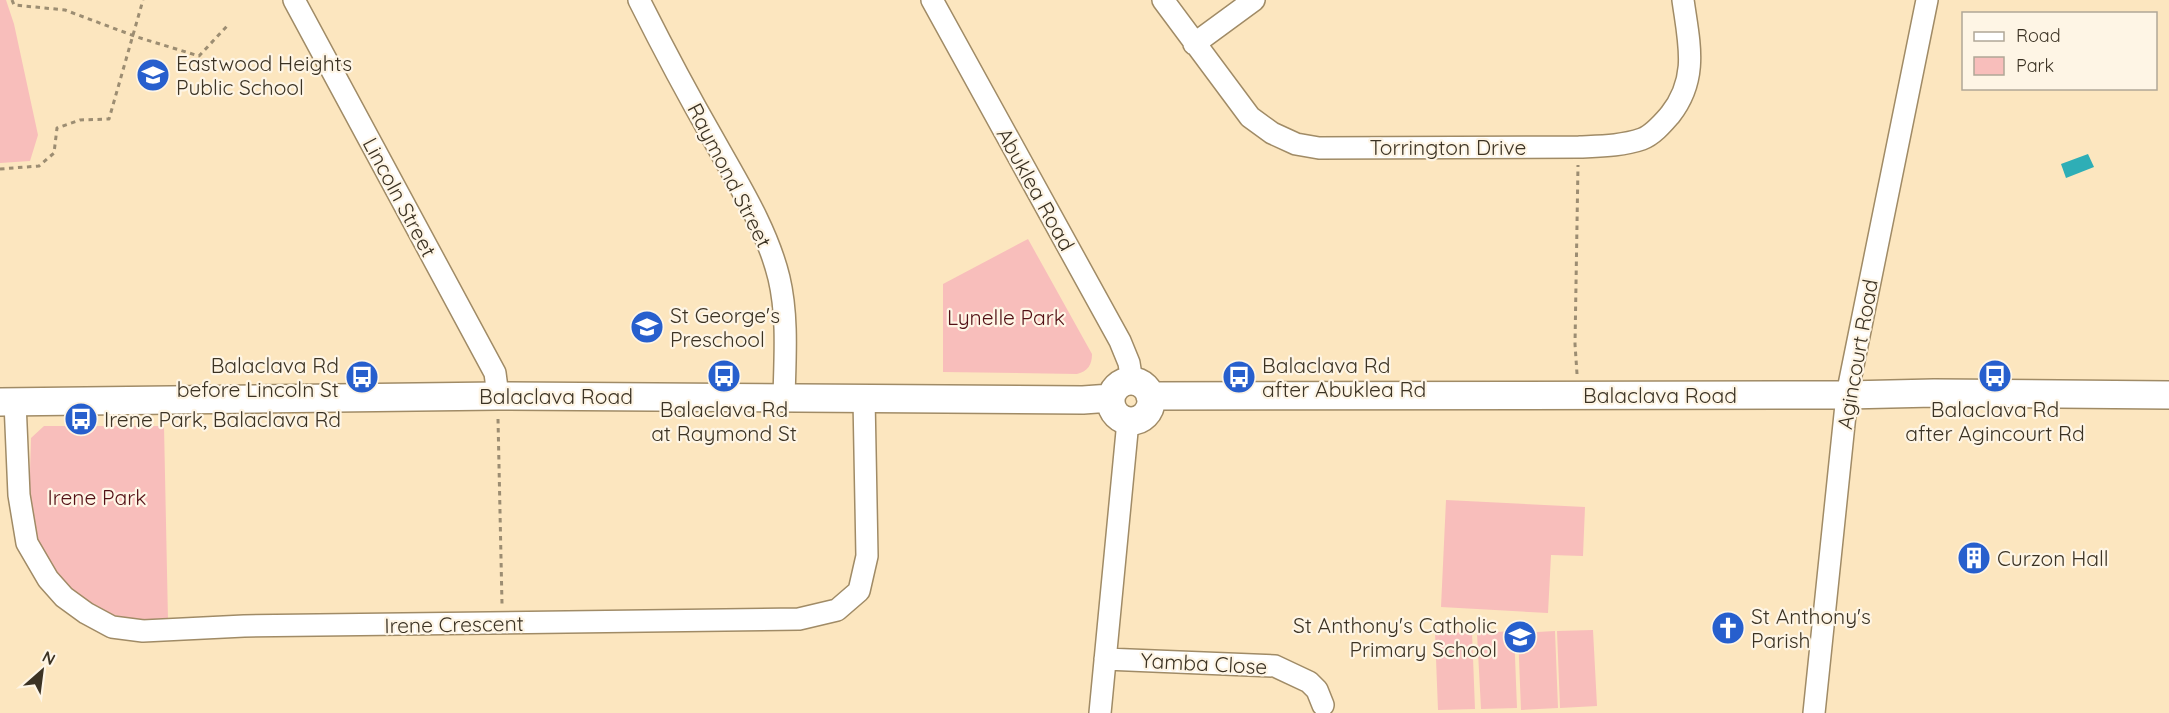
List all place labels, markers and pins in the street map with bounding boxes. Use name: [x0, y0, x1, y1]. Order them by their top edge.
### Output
place label: Eastwood Heights Public School: [176, 50, 352, 100]
school or university icon: Eastwood Heights Public School: [135, 57, 171, 93]
place label: St George's Preschool: [670, 302, 780, 352]
school or university icon: St George's Preschool: [629, 309, 665, 345]
place label: Balaclava Rd before Lincoln St: [177, 352, 339, 402]
place label: Balaclava Rd after Abuklea Rd: [1262, 352, 1426, 402]
bus stop icon: Balaclava Rd at Raymond St: [706, 358, 742, 394]
bus stop icon: Balaclava Rd after Agincourt Rd: [1977, 358, 2013, 394]
bus stop icon: Balaclava Rd before Lincoln St: [344, 359, 380, 395]
bus stop icon: Balaclava Rd after Abuklea Rd: [1221, 359, 1257, 395]
place label: Balaclava Rd at Raymond St: [651, 396, 797, 446]
place label: Balaclava Rd after Agincourt Rd: [1905, 396, 2085, 446]
bus stop icon: Irene Park, Balaclava Rd: [63, 401, 99, 437]
place label: Irene Park, Balaclava Rd: [104, 406, 341, 432]
building icon: Curzon Hall: [1956, 540, 1992, 576]
place label: Curzon Hall: [1997, 545, 2109, 571]
place label: St Anthony's Parish: [1751, 603, 1871, 653]
church icon: St Anthony's Parish: [1710, 610, 1746, 646]
place label: St Anthony's Catholic Primary School: [1293, 612, 1497, 662]
school or university icon: St Anthony's Catholic Primary School: [1502, 619, 1538, 655]

